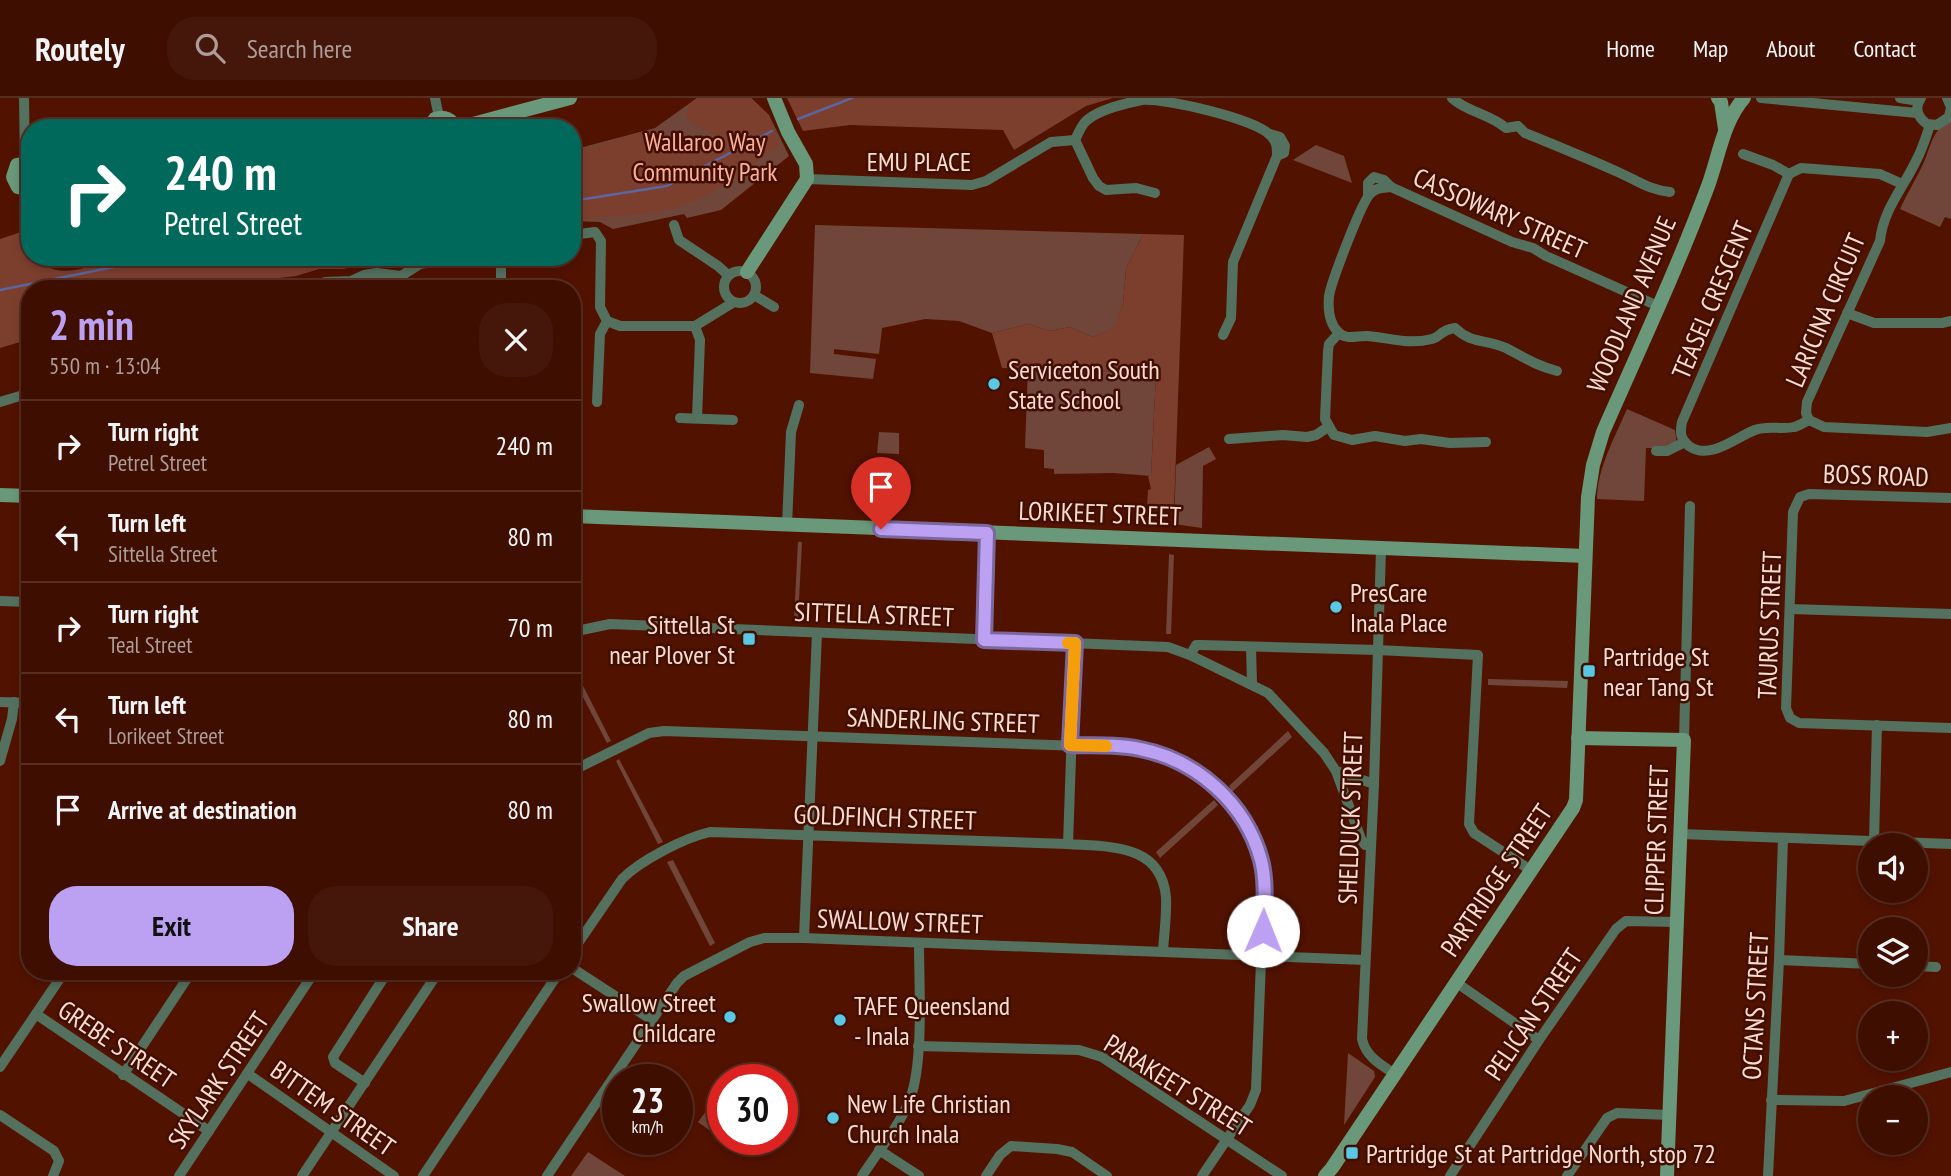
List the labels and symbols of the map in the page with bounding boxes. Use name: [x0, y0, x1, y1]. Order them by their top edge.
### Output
park label: Wallaroo Way Community Park: [633, 125, 777, 188]
street label: EMU PLACE: [867, 145, 971, 178]
street label: CASSOWARY STREET: [1408, 160, 1592, 266]
street label: WOODLAND AVENUE: [1579, 211, 1683, 397]
street label: TEASEL CRESCENT: [1664, 216, 1760, 384]
street label: LARICINA CIRCUIT: [1778, 228, 1872, 392]
place label: Serviceton South State School: [1008, 353, 1160, 416]
marker: Serviceton South State School: [986, 376, 1002, 392]
pin: [851, 457, 911, 529]
street label: BOSS ROAD: [1823, 457, 1929, 493]
street label: LORIKEET STREET: [1018, 494, 1182, 532]
street label: TAURUS STREET: [1750, 550, 1788, 699]
place label: PresCare Inala Place: [1350, 576, 1448, 639]
street label: SITTELLA STREET: [793, 595, 955, 633]
marker: PresCare Inala Place: [1328, 599, 1344, 615]
place label: Sittella St near Plover St: [609, 608, 735, 671]
marker: Sittella St near Plover St: [741, 631, 757, 647]
place label: Partridge St near Tang St: [1603, 640, 1714, 703]
marker: Partridge St near Tang St: [1581, 663, 1597, 679]
street label: SANDERLING STREET: [846, 700, 1040, 740]
street label: SHELDUCK STREET: [1330, 731, 1370, 905]
street label: CLIPPER STREET: [1637, 764, 1675, 916]
street label: GOLDFINCH STREET: [793, 797, 977, 837]
street label: PARTRIDGE STREET: [1433, 797, 1559, 962]
position arrow: [1226, 894, 1300, 968]
street label: SWALLOW STREET: [817, 902, 984, 940]
street label: OCTANS STREET: [1735, 931, 1775, 1081]
street label: PELICAN STREET: [1477, 941, 1589, 1086]
place label: Swallow Street Childcare: [582, 986, 716, 1049]
place label: TAFE Queensland - Inala: [854, 989, 1010, 1052]
street label: GREBE STREET: [52, 993, 182, 1095]
street label: SKYLARK STREET: [160, 1005, 276, 1155]
marker: Swallow Street Childcare: [722, 1009, 738, 1025]
marker: TAFE Queensland - Inala: [832, 1012, 848, 1028]
street label: PARAKEET STREET: [1098, 1027, 1258, 1144]
street label: BITTEM STREET: [264, 1053, 402, 1163]
speed limit sign: 30: [707, 1064, 798, 1155]
place label: New Life Christian Church Inala: [847, 1087, 1011, 1150]
marker: New Life Christian Church Inala: [825, 1110, 841, 1126]
place label: Partridge St at Partridge North, stop 72: [1366, 1137, 1716, 1170]
marker: Partridge St at Partridge North, stop 72: [1344, 1145, 1360, 1161]

